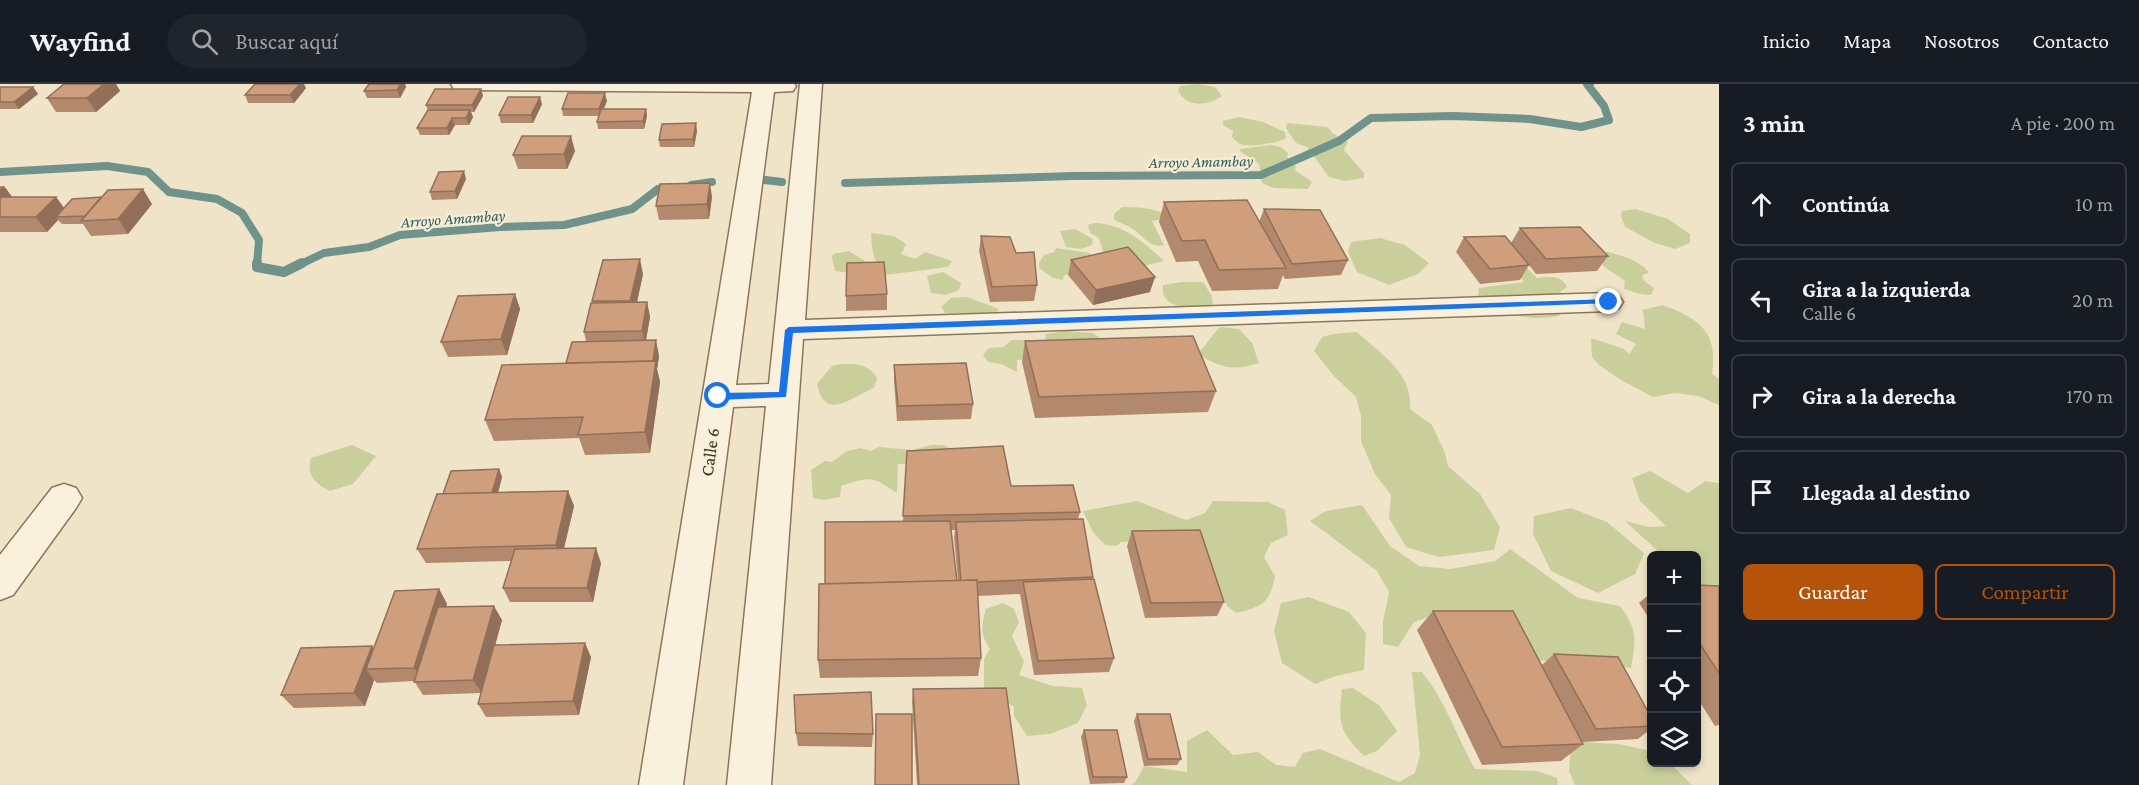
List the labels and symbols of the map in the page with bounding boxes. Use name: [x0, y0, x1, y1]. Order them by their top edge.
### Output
water label: Arroyo Amambay: [1148, 152, 1254, 172]
water label: Arroyo Amambay: [399, 206, 506, 232]
route end: [1595, 288, 1621, 314]
route start: [704, 382, 730, 408]
street label: Calle 6: [697, 426, 723, 478]

